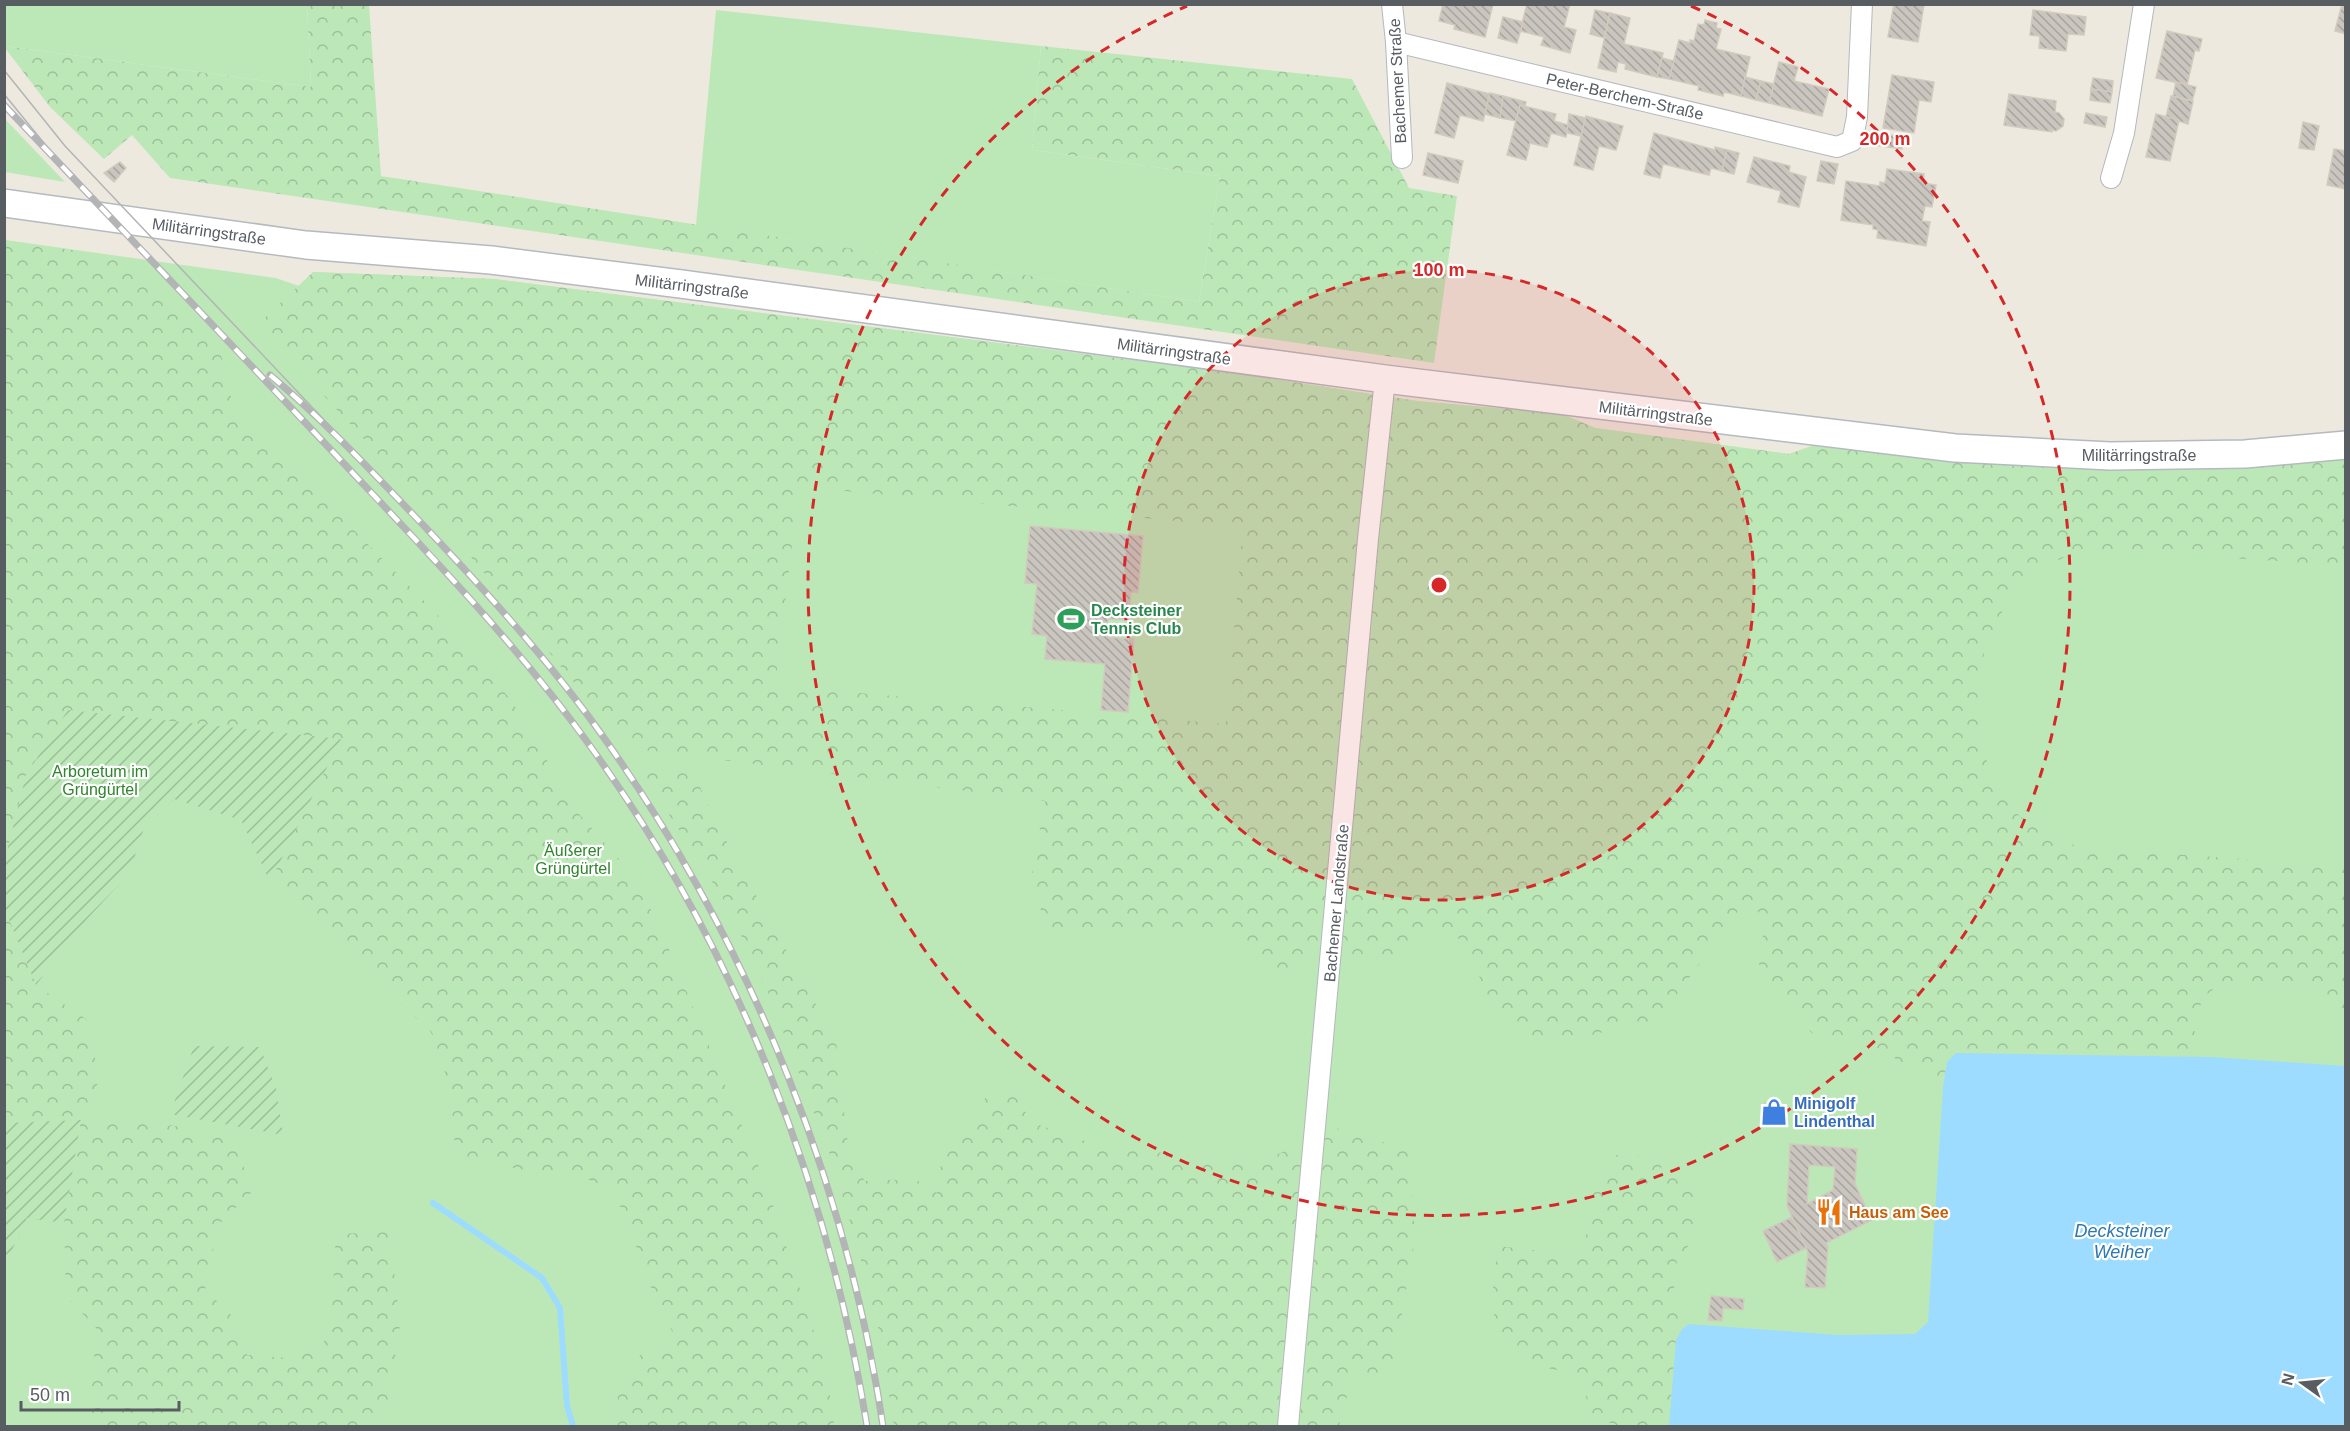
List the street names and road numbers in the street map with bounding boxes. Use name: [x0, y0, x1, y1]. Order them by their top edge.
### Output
street label: Bachemer Straße: [1386, 18, 1409, 144]
street label: Peter-Berchem-Straße: [1545, 70, 1705, 123]
street label: Militärringstraße: [151, 215, 267, 248]
street label: Militärringstraße: [634, 271, 750, 302]
street label: Militärringstraße: [1116, 335, 1232, 368]
street label: Militärringstraße: [1598, 398, 1714, 429]
street label: Militärringstraße: [2082, 447, 2196, 464]
street label: Bachemer Landstraße: [1321, 823, 1352, 983]

